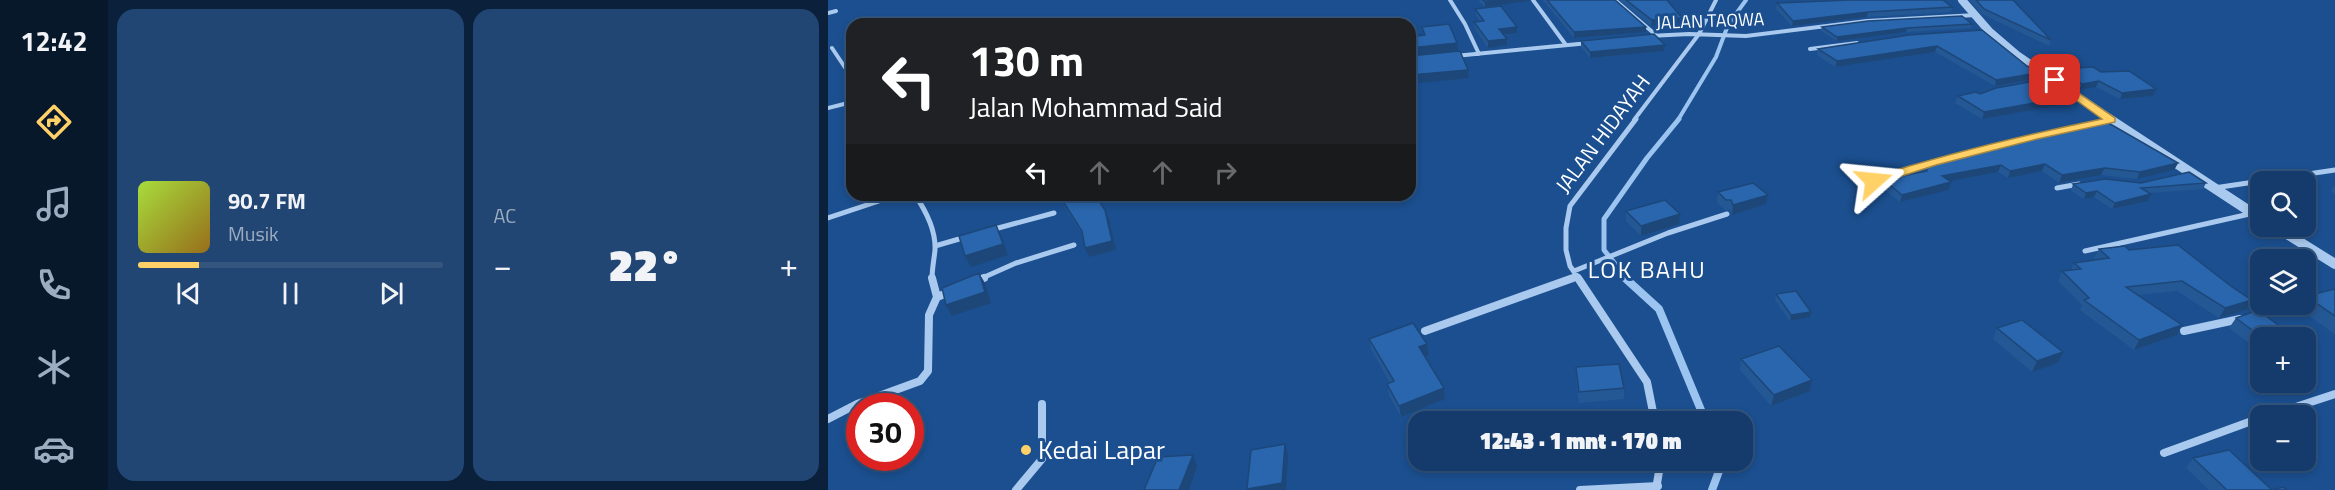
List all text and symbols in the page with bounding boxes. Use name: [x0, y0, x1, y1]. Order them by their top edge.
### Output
street label: JALAN TAQWA: [1655, 5, 1765, 36]
text: 12:42: [20, 20, 88, 61]
text: 130 m: [969, 28, 1084, 92]
icon: left: [870, 42, 948, 120]
pin: [2029, 54, 2080, 105]
icon: arrive: [2038, 63, 2071, 96]
street label: JALAN HIDAYAH: [1547, 67, 1657, 199]
text: Jalan Mohammad Said: [969, 86, 1223, 127]
icon: directions: [33, 101, 75, 143]
position arrow: [1842, 149, 1906, 213]
icon: left: [1020, 156, 1053, 189]
icon: ahead: [1083, 156, 1116, 189]
icon: ahead: [1146, 156, 1179, 189]
icon: right: [1209, 156, 1242, 189]
map controls: [2250, 171, 2316, 471]
button: search: [2250, 171, 2316, 237]
icon: music: [33, 183, 75, 225]
text: 90.7 FM: [228, 184, 306, 218]
text: AC: [494, 200, 516, 231]
text: Musik: [228, 218, 279, 249]
text: 22°: [609, 230, 683, 298]
text: −: [494, 240, 512, 290]
text: +: [780, 240, 798, 290]
button: layers: [2250, 249, 2316, 315]
district label: LOK BAHU: [1588, 251, 1706, 287]
icon: phone: [33, 264, 75, 306]
icon: previous: [172, 277, 205, 310]
icon: pause: [274, 277, 307, 310]
icon: next: [375, 277, 408, 310]
button: +: [2250, 327, 2316, 393]
icon: climate: [33, 346, 75, 388]
speed limit sign: 30: [846, 393, 924, 471]
button: −: [2250, 405, 2316, 471]
text: 12:43 · 1 mnt · 170 m: [1480, 424, 1681, 458]
icon: car: [33, 428, 75, 470]
place label: Kedai Lapar: [1038, 430, 1165, 469]
marker: Kedai Lapar: [1019, 443, 1033, 457]

